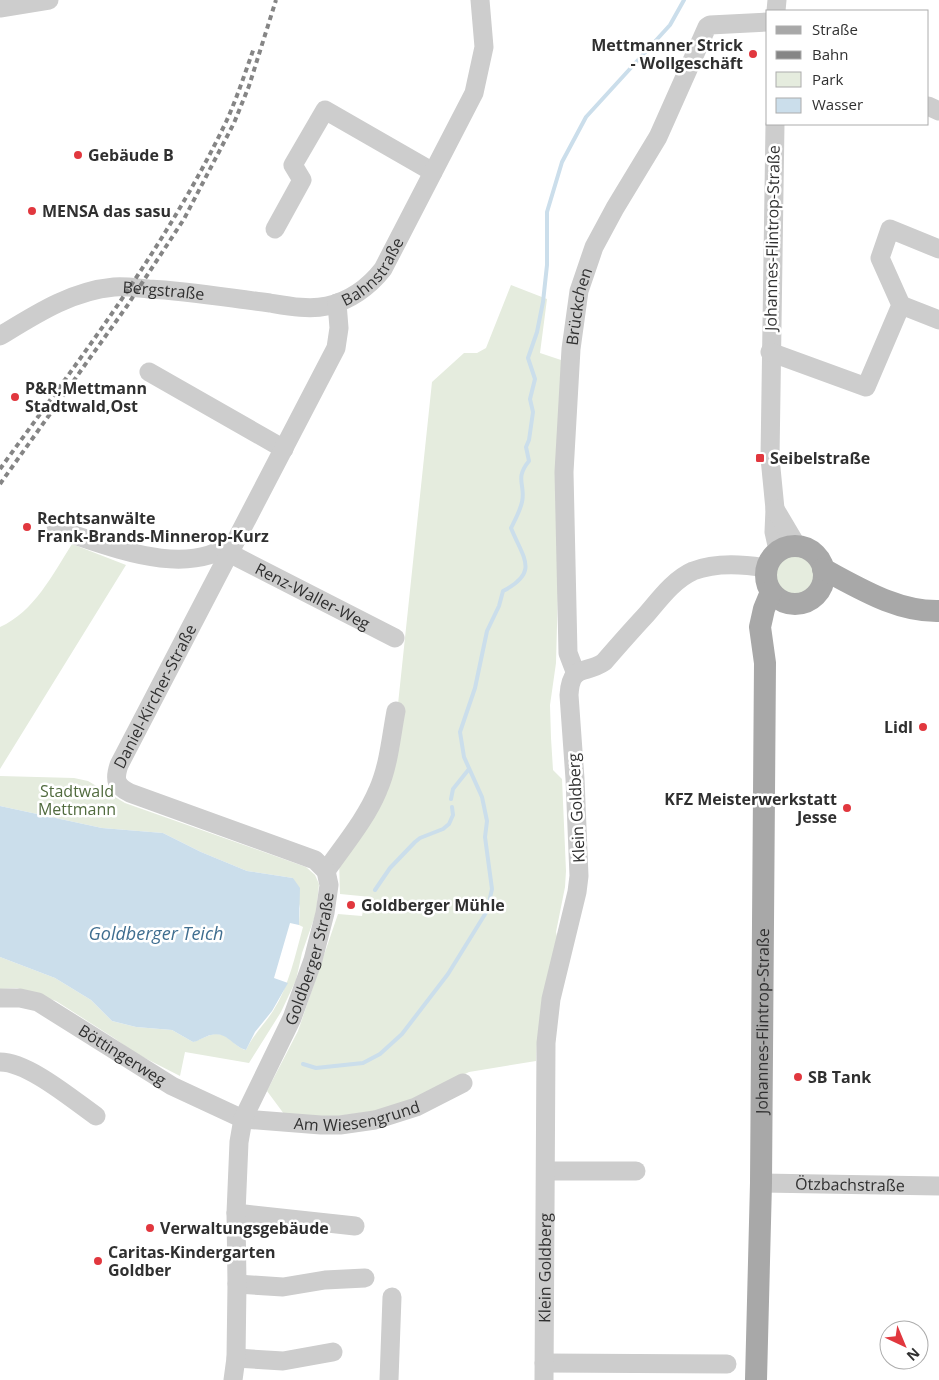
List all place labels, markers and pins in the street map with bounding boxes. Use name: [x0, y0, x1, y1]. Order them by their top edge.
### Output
place label: Mettmanner Strick - Wollgeschäft: [591, 34, 743, 74]
marker: Mettmanner Strick - Wollgeschäft: [747, 48, 759, 60]
place label: Gebäude B: [88, 144, 174, 166]
marker: Gebäude B: [72, 149, 84, 161]
place label: MENSA das sasu: [42, 200, 171, 222]
marker: MENSA das sasu: [26, 205, 38, 217]
place label: P&R,Mettmann Stadtwald,Ost: [25, 377, 147, 417]
marker: P&R,Mettmann Stadtwald,Ost: [9, 391, 21, 403]
place label: Seibelstraße: [770, 447, 870, 469]
marker: Seibelstraße: [754, 452, 766, 464]
place label: Rechtsanwälte Frank-Brands-Minnerop-Kurz: [37, 507, 269, 547]
marker: Rechtsanwälte Frank-Brands-Minnerop-Kurz: [21, 521, 33, 533]
place label: Lidl: [884, 716, 913, 738]
marker: Lidl: [917, 721, 929, 733]
place label: KFZ Meisterwerkstatt Jesse: [664, 788, 837, 828]
marker: KFZ Meisterwerkstatt Jesse: [841, 802, 853, 814]
place label: Goldberger Mühle: [361, 894, 505, 916]
marker: Goldberger Mühle: [345, 899, 357, 911]
place label: SB Tank: [808, 1066, 871, 1088]
marker: SB Tank: [792, 1071, 804, 1083]
place label: Verwaltungsgebäude: [160, 1217, 329, 1239]
marker: Verwaltungsgebäude: [144, 1222, 156, 1234]
place label: Caritas-Kindergarten Goldber: [108, 1241, 275, 1281]
marker: Caritas-Kindergarten Goldber: [92, 1255, 104, 1267]

